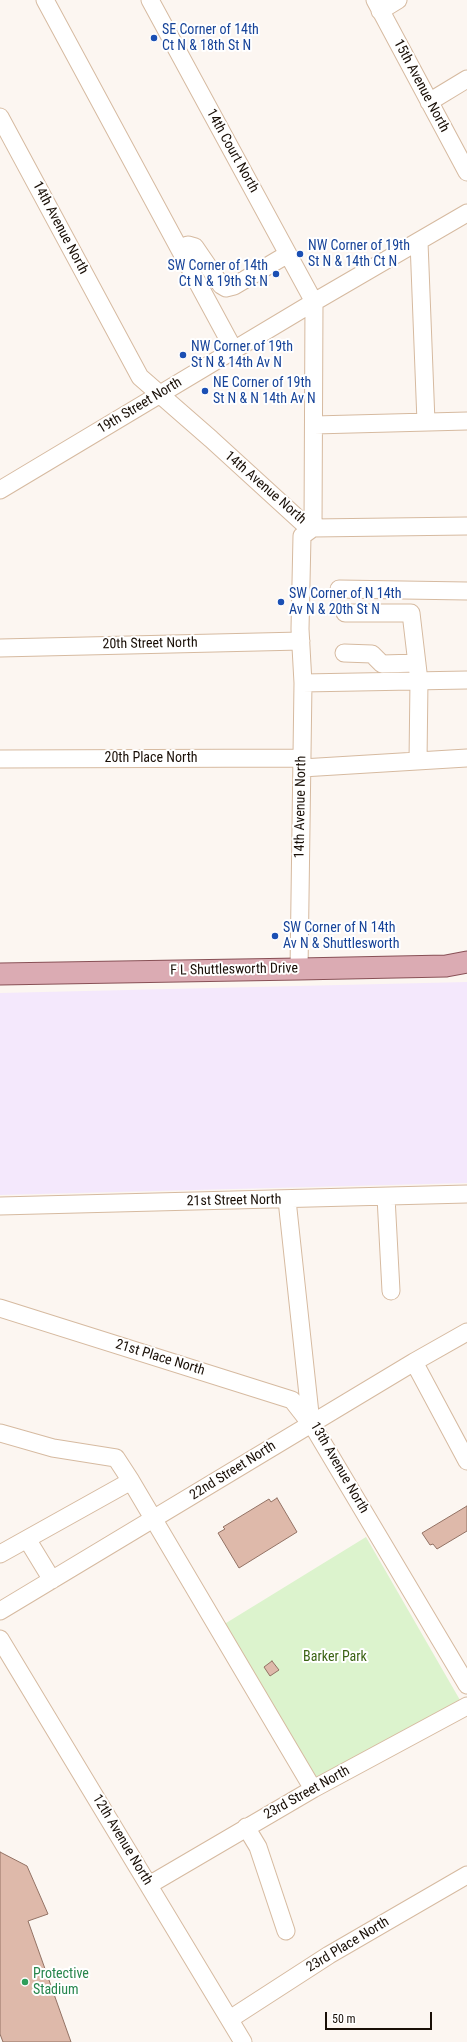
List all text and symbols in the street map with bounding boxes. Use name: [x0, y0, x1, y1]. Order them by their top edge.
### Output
place label: SE Corner of 14th Ct N & 18th St N: [162, 22, 259, 54]
marker: SE Corner of 14th Ct N & 18th St N: [149, 33, 159, 43]
street label: 15th Avenue North: [389, 37, 453, 135]
street label: 14th Court North: [202, 106, 262, 196]
street label: 14th Avenue North: [28, 179, 92, 277]
place label: NW Corner of 19th St N & 14th Ct N: [308, 238, 410, 270]
marker: NW Corner of 19th St N & 14th Ct N: [295, 249, 305, 259]
place label: SW Corner of 14th Ct N & 19th St N: [167, 258, 268, 290]
marker: SW Corner of 14th Ct N & 19th St N: [271, 269, 281, 279]
place label: NW Corner of 19th St N & 14th Av N: [191, 339, 293, 372]
marker: NW Corner of 19th St N & 14th Av N: [178, 350, 188, 360]
street label: 19th Street North: [95, 374, 185, 438]
place label: NE Corner of 19th St N & N 14th Av N: [213, 375, 316, 408]
marker: NE Corner of 19th St N & N 14th Av N: [200, 386, 210, 396]
street label: 14th Avenue North: [221, 448, 309, 528]
place label: SW Corner of N 14th Av N & 20th St N: [289, 586, 401, 618]
marker: SW Corner of N 14th Av N & 20th St N: [276, 597, 286, 607]
street label: 20th Street North: [102, 635, 198, 653]
street label: 20th Place North: [104, 750, 198, 766]
street label: 14th Avenue North: [292, 756, 310, 858]
place label: SW Corner of N 14th Av N & Shuttlesworth: [283, 920, 400, 952]
marker: SW Corner of N 14th Av N & Shuttlesworth: [270, 931, 280, 941]
street label: F L Shuttlesworth Drive: [170, 960, 298, 980]
street label: 21st Street North: [186, 1192, 282, 1210]
street label: 21st Place North: [113, 1336, 207, 1380]
street label: 13th Avenue North: [306, 1419, 372, 1517]
street label: 22nd Street North: [187, 1438, 279, 1504]
park label: Barker Park: [303, 1649, 367, 1665]
street label: 23rd Street North: [261, 1763, 353, 1823]
street label: 12th Avenue North: [88, 1792, 156, 1888]
street label: 23rd Place North: [304, 1914, 392, 1976]
place label: Protective Stadium: [33, 1966, 89, 1998]
marker: Protective Stadium: [20, 1977, 30, 1987]
scale bar: [327, 2004, 434, 2030]
text: 50 m: [332, 2012, 356, 2026]

